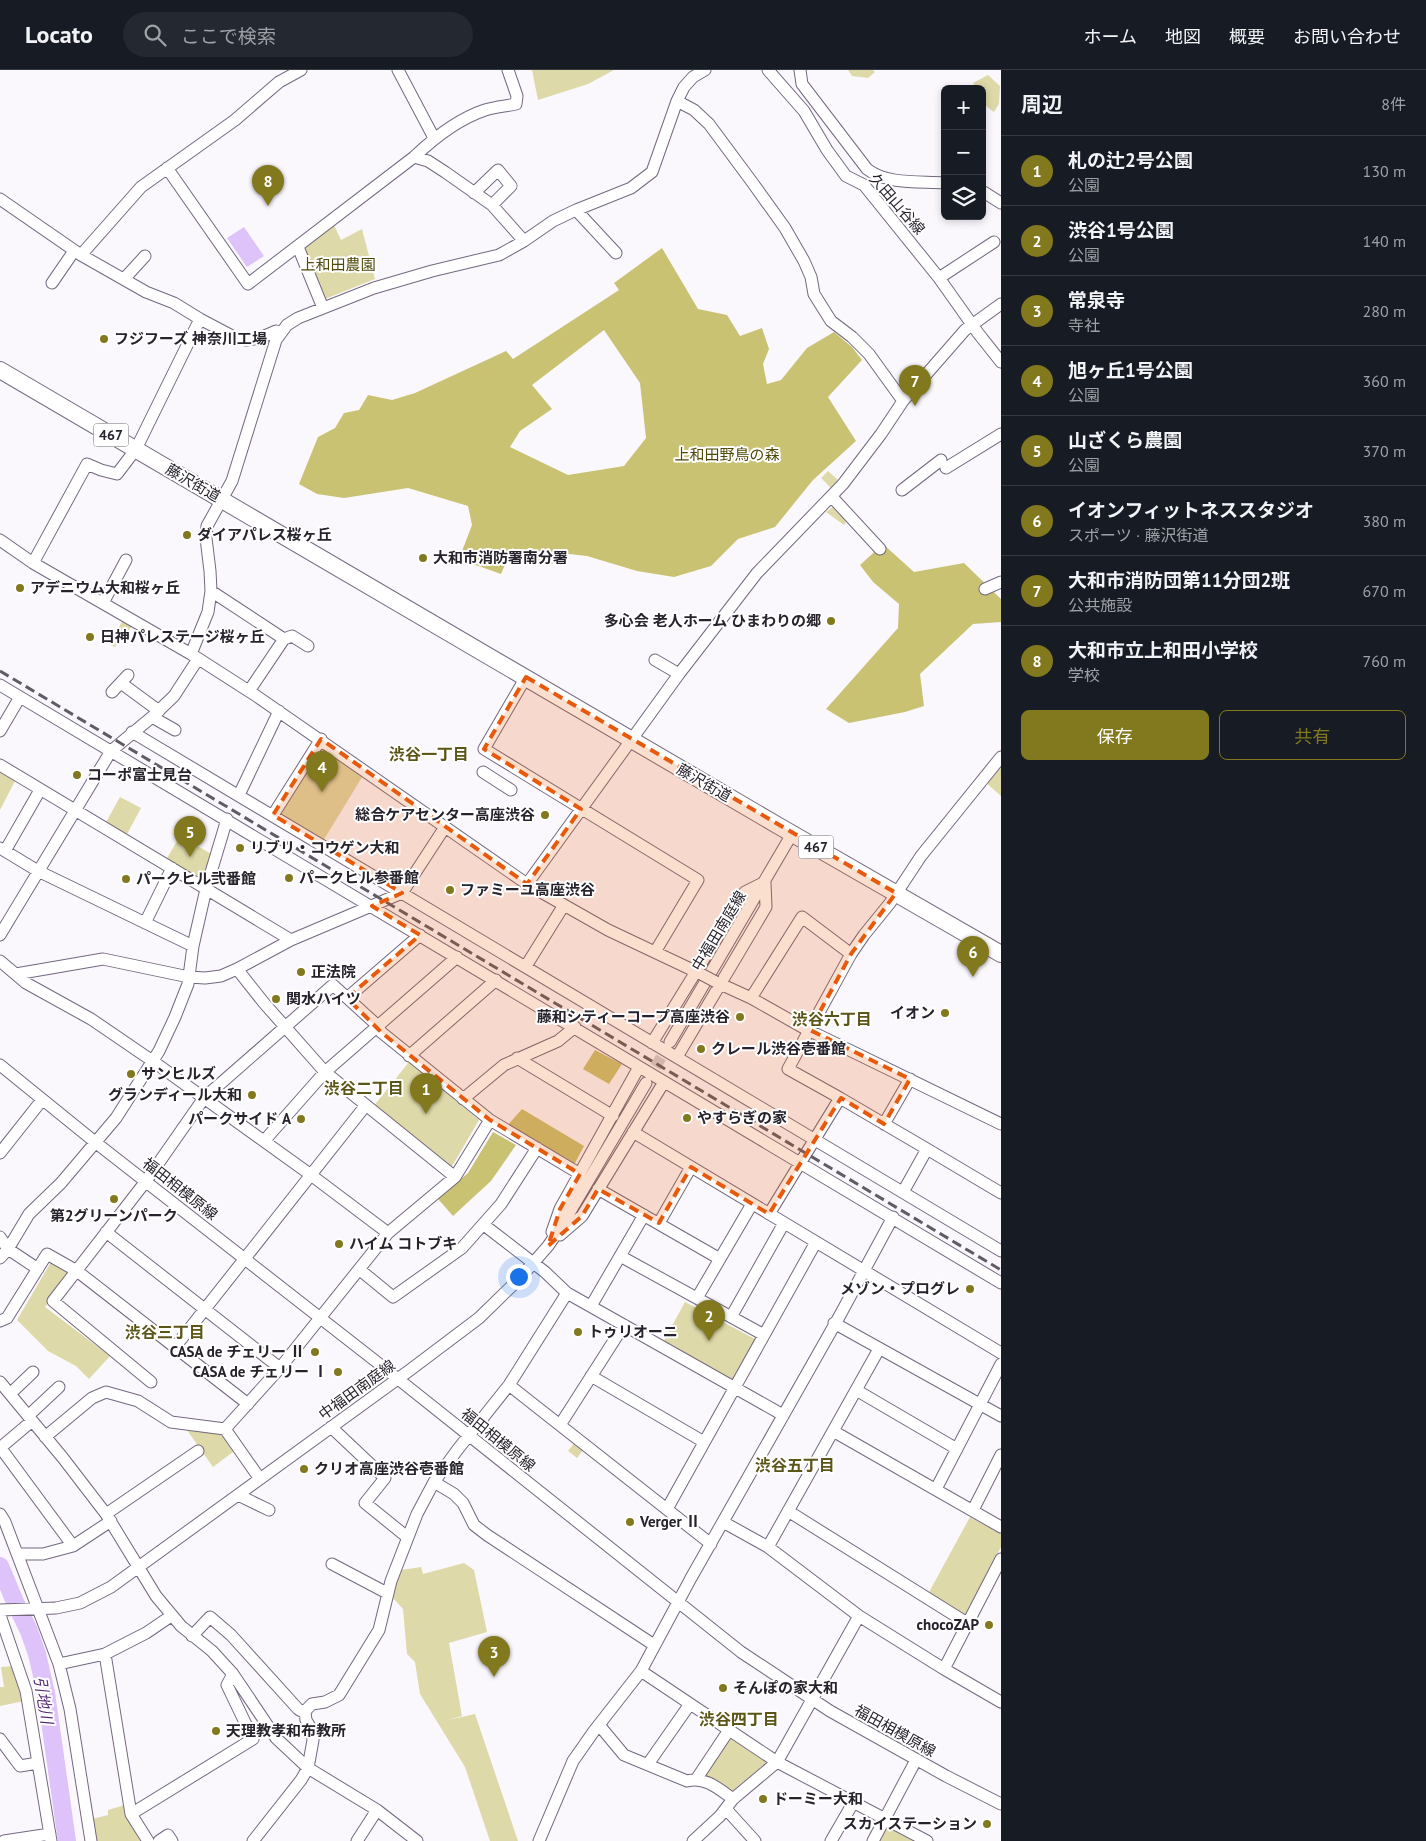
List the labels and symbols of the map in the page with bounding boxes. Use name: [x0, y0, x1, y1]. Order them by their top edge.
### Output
pin: 8: [252, 165, 284, 206]
street label: 久田山谷線: [866, 169, 929, 238]
park label: 上和田農園: [300, 255, 376, 274]
place label: フジフーズ 神奈川工場: [114, 329, 267, 348]
marker: フジフーズ 神奈川工場: [98, 333, 110, 345]
pin: 7: [899, 365, 931, 406]
road number: 467: [94, 424, 128, 446]
park label: 上和田野鳥の森: [674, 445, 780, 464]
street label: 藤沢街道: [163, 459, 224, 506]
place label: ダイアパレス桜ヶ丘: [197, 525, 332, 544]
marker: ダイアパレス桜ヶ丘: [181, 529, 193, 541]
place label: 大和市消防署南分署: [433, 548, 568, 567]
marker: 大和市消防署南分署: [417, 552, 429, 564]
place label: アデニウム大和桜ヶ丘: [30, 578, 180, 597]
marker: アデニウム大和桜ヶ丘: [14, 582, 26, 594]
place label: 多心会 老人ホーム ひまわりの郷: [604, 611, 821, 630]
marker: 多心会 老人ホーム ひまわりの郷: [825, 615, 837, 627]
place label: 日神パレステージ桜ヶ丘: [100, 627, 265, 646]
marker: 日神パレステージ桜ヶ丘: [84, 631, 96, 643]
district label: 渋谷一丁目: [389, 744, 469, 764]
pin: 4: [306, 751, 338, 792]
street label: 藤沢街道: [674, 759, 735, 806]
place label: コーポ富士見台: [87, 765, 192, 784]
marker: コーポ富士見台: [71, 769, 83, 781]
place label: 総合ケアセンター高座渋谷: [355, 805, 535, 824]
marker: 総合ケアセンター高座渋谷: [539, 809, 551, 821]
pin: 5: [174, 816, 206, 857]
road number: 467: [798, 836, 834, 859]
place label: リブリ・コウゲン大和: [250, 838, 399, 857]
marker: リブリ・コウゲン大和: [234, 842, 246, 854]
place label: パークヒル参番館: [299, 868, 419, 887]
place label: パークヒル弐番館: [136, 869, 256, 888]
marker: パークヒル参番館: [283, 872, 295, 884]
marker: パークヒル弐番館: [120, 873, 132, 885]
place label: ファミーユ高座渋谷: [460, 880, 595, 899]
marker: ファミーユ高座渋谷: [444, 884, 456, 896]
street label: 中福田南庭線: [687, 887, 750, 974]
pin: 6: [957, 936, 989, 977]
place label: 正法院: [311, 962, 356, 981]
marker: 正法院: [295, 966, 307, 978]
place label: 関水ハイツ: [286, 989, 361, 1008]
marker: 関水ハイツ: [270, 993, 282, 1005]
place label: イオン: [890, 1003, 935, 1022]
place label: 藤和シティーコープ高座渋谷: [537, 1007, 730, 1026]
marker: イオン: [939, 1007, 951, 1019]
district label: 渋谷六丁目: [792, 1009, 872, 1029]
marker: 藤和シティーコープ高座渋谷: [734, 1011, 746, 1023]
place label: クレール渋谷壱番館: [711, 1039, 846, 1058]
marker: クレール渋谷壱番館: [695, 1043, 707, 1055]
place label: サンヒルズ: [141, 1064, 216, 1083]
marker: サンヒルズ: [125, 1068, 137, 1080]
pin: 1: [410, 1073, 442, 1114]
district label: 渋谷二丁目: [324, 1078, 404, 1098]
place label: グランディール大和: [108, 1085, 242, 1104]
marker: グランディール大和: [246, 1089, 258, 1101]
place label: やすらぎの家: [697, 1108, 787, 1127]
place label: パークサイド A: [188, 1109, 292, 1128]
marker: やすらぎの家: [681, 1112, 693, 1124]
marker: パークサイド A: [295, 1113, 307, 1125]
street label: 福田相模原線: [139, 1153, 222, 1224]
marker: 第2グリーンパーク: [108, 1193, 120, 1205]
place label: 第2グリーンパーク: [50, 1206, 178, 1225]
place label: ハイム コトブキ: [349, 1234, 457, 1253]
marker: ハイム コトブキ: [333, 1238, 345, 1250]
your location: [506, 1264, 532, 1290]
place label: メゾン・プログレ: [840, 1279, 960, 1298]
marker: メゾン・プログレ: [964, 1283, 976, 1295]
pin: 2: [693, 1300, 725, 1341]
district label: 渋谷三丁目: [125, 1322, 205, 1342]
place label: トゥリオーニ: [588, 1322, 678, 1341]
marker: トゥリオーニ: [572, 1326, 584, 1338]
place label: CASA de チェリー Ⅱ: [170, 1342, 305, 1361]
marker: CASA de チェリー Ⅱ: [309, 1346, 321, 1358]
street label: 中福田南庭線: [315, 1355, 399, 1424]
place label: CASA de チェリー Ⅰ: [193, 1362, 328, 1381]
marker: CASA de チェリー Ⅰ: [332, 1366, 344, 1378]
street label: 福田相模原線: [457, 1404, 539, 1475]
district label: 渋谷五丁目: [755, 1455, 835, 1475]
place label: クリオ高座渋谷壱番館: [314, 1459, 464, 1478]
marker: クリオ高座渋谷壱番館: [298, 1463, 310, 1475]
place label: Verger Ⅱ: [639, 1512, 701, 1531]
marker: Verger Ⅱ: [624, 1516, 636, 1528]
place label: chocoZAP: [917, 1615, 979, 1634]
marker: chocoZAP: [983, 1619, 995, 1631]
pin: 3: [478, 1636, 510, 1677]
water label: 引地川: [30, 1675, 58, 1727]
place label: そんぽの家大和: [733, 1678, 838, 1697]
marker: そんぽの家大和: [717, 1682, 729, 1694]
street label: 福田相模原線: [851, 1700, 939, 1761]
district label: 渋谷四丁目: [699, 1709, 779, 1729]
place label: 天理教孝和布教所: [226, 1721, 346, 1740]
marker: 天理教孝和布教所: [210, 1725, 222, 1737]
place label: ドーミー大和: [773, 1789, 863, 1808]
marker: ドーミー大和: [757, 1793, 769, 1805]
place label: スカイステーション: [843, 1814, 977, 1833]
marker: スカイステーション: [981, 1818, 993, 1830]

